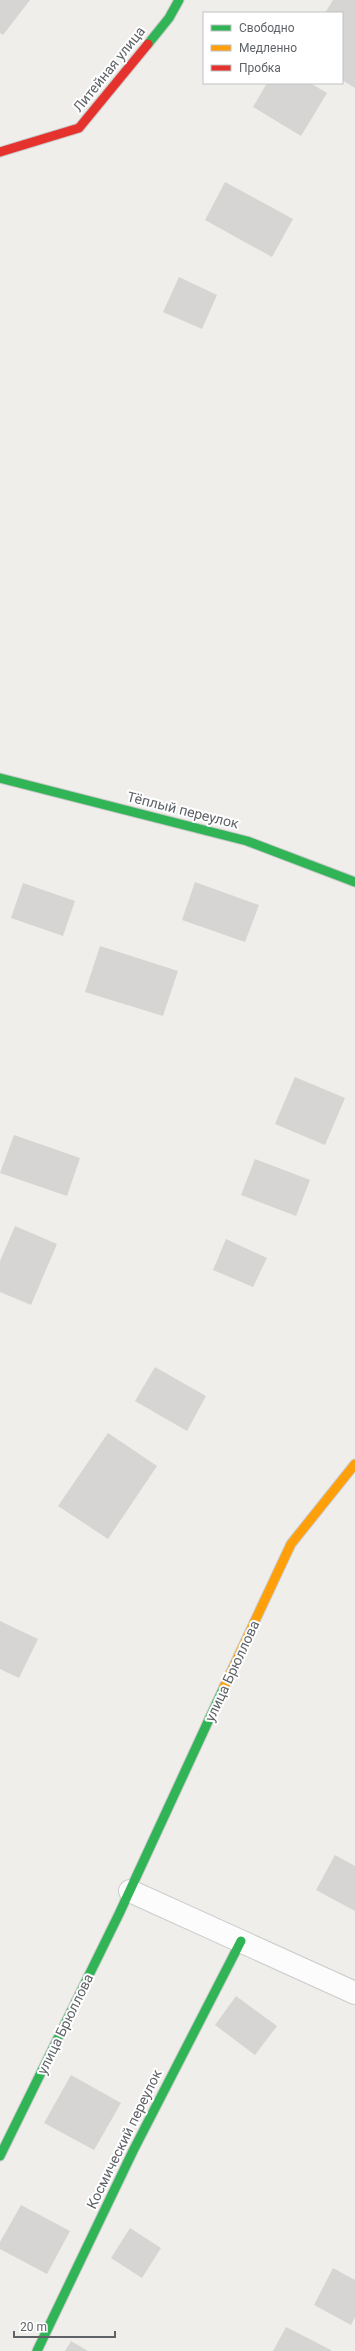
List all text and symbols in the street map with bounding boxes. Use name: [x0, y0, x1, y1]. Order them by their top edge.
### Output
legend: [203, 12, 343, 84]
text: Свободно: [239, 21, 295, 35]
street label: Литейная улица: [70, 23, 148, 115]
text: Медленно: [239, 41, 297, 55]
text: Пробка: [239, 61, 281, 75]
street label: Тёплый переулок: [126, 788, 241, 832]
street label: улица Брюллова: [202, 1618, 262, 1724]
street label: улица Брюллова: [34, 1971, 96, 2077]
street label: Космический переулок: [83, 2066, 165, 2211]
scale bar: [14, 2313, 115, 2339]
text: 20 m: [20, 2320, 47, 2334]

